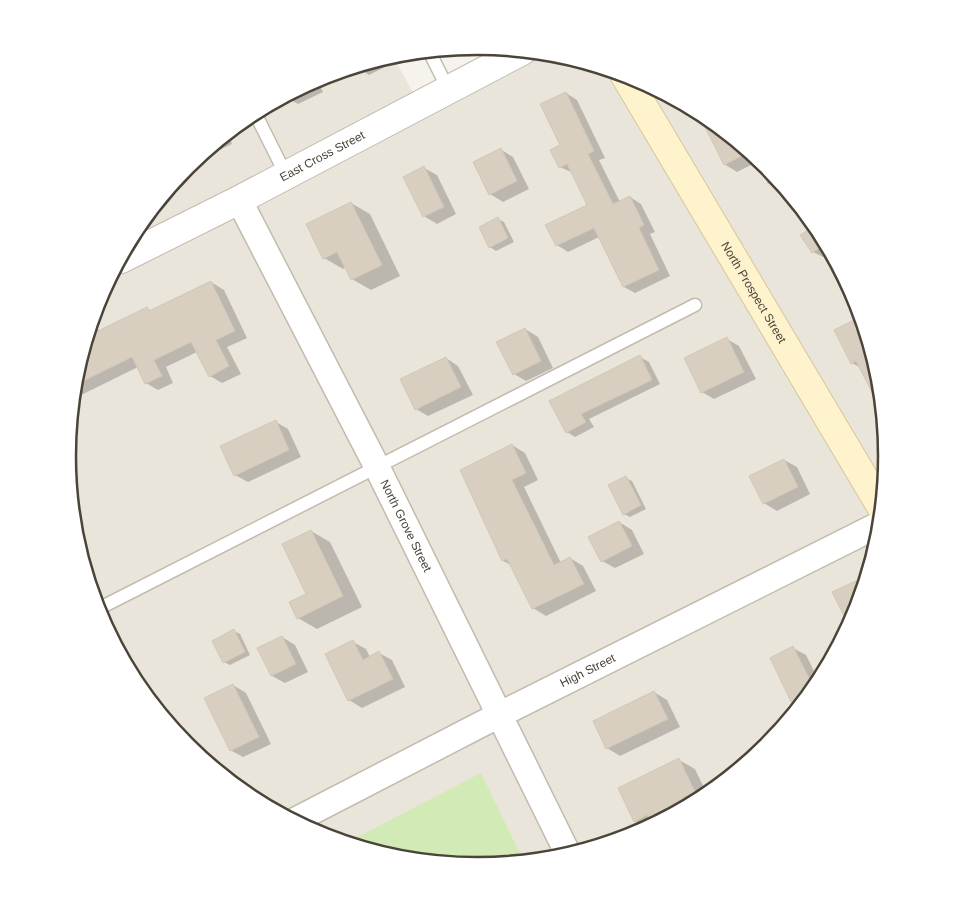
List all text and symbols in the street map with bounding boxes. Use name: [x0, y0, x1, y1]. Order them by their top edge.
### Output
street label: East Cross Street: [277, 128, 368, 184]
street label: North Prospect Street: [718, 239, 790, 346]
street label: North Grove Street: [377, 477, 435, 575]
street label: High Street: [558, 651, 618, 690]

